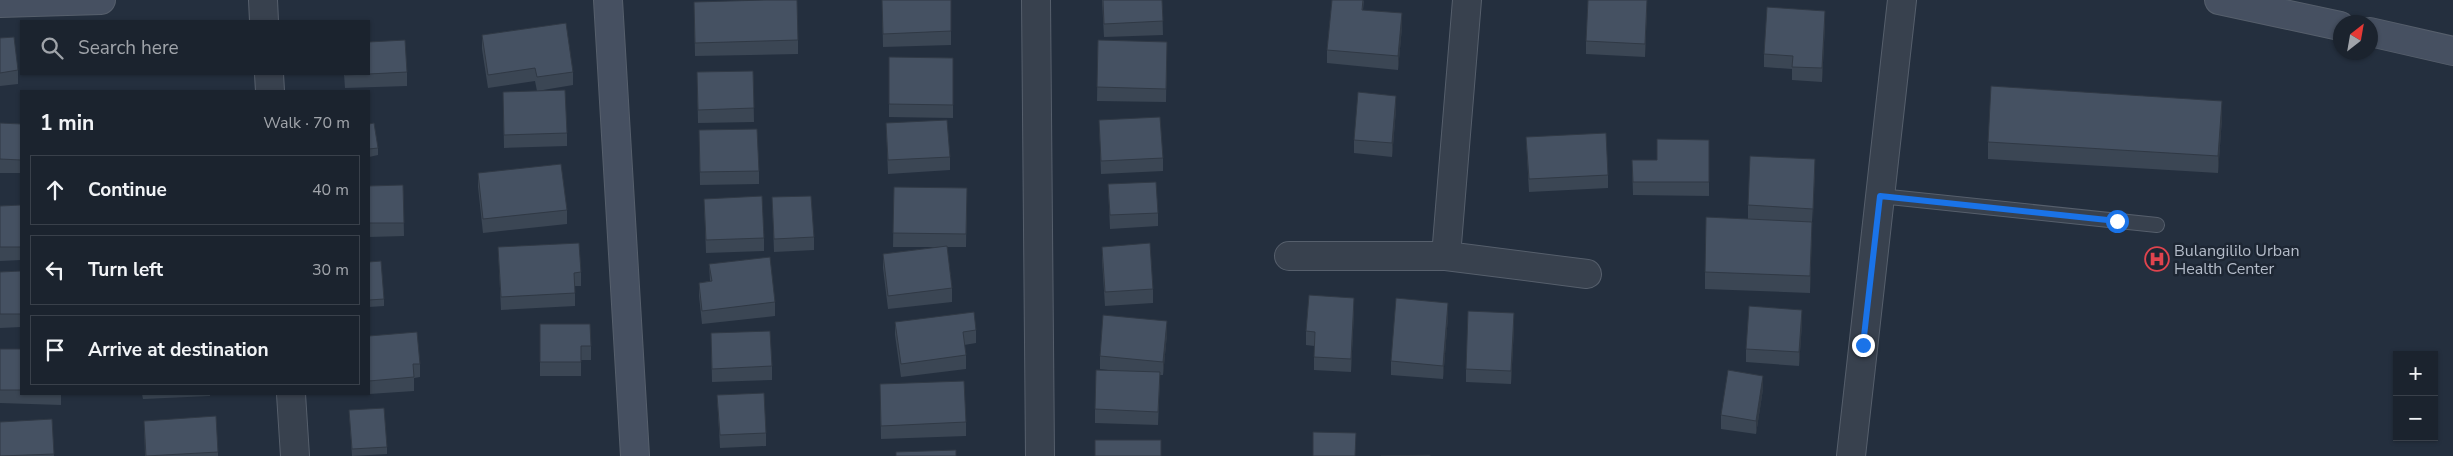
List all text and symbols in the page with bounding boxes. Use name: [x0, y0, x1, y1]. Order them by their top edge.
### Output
north arrow: [2333, 15, 2378, 60]
search box: [20, 20, 370, 75]
icon: search: [38, 34, 66, 62]
text: Search here: [78, 35, 179, 61]
text: 1 min: [40, 109, 94, 137]
text: Walk · 70 m: [263, 112, 350, 134]
icon: ahead: [41, 176, 69, 204]
text: Continue: [88, 177, 167, 203]
text: 40 m: [312, 179, 349, 201]
route start: [2106, 210, 2129, 233]
place label: Bulangililo Urban Health Center: [2174, 240, 2300, 280]
hospital icon: Bulangililo Urban Health Center: [2144, 246, 2170, 272]
icon: left: [41, 256, 69, 284]
text: Turn left: [88, 257, 163, 283]
text: 30 m: [312, 259, 349, 281]
route end: [1852, 334, 1875, 357]
icon: arrive: [41, 336, 69, 364]
text: Arrive at destination: [88, 337, 269, 363]
map controls: [2393, 351, 2438, 441]
button: +: [2393, 351, 2438, 396]
button: −: [2393, 396, 2438, 441]

